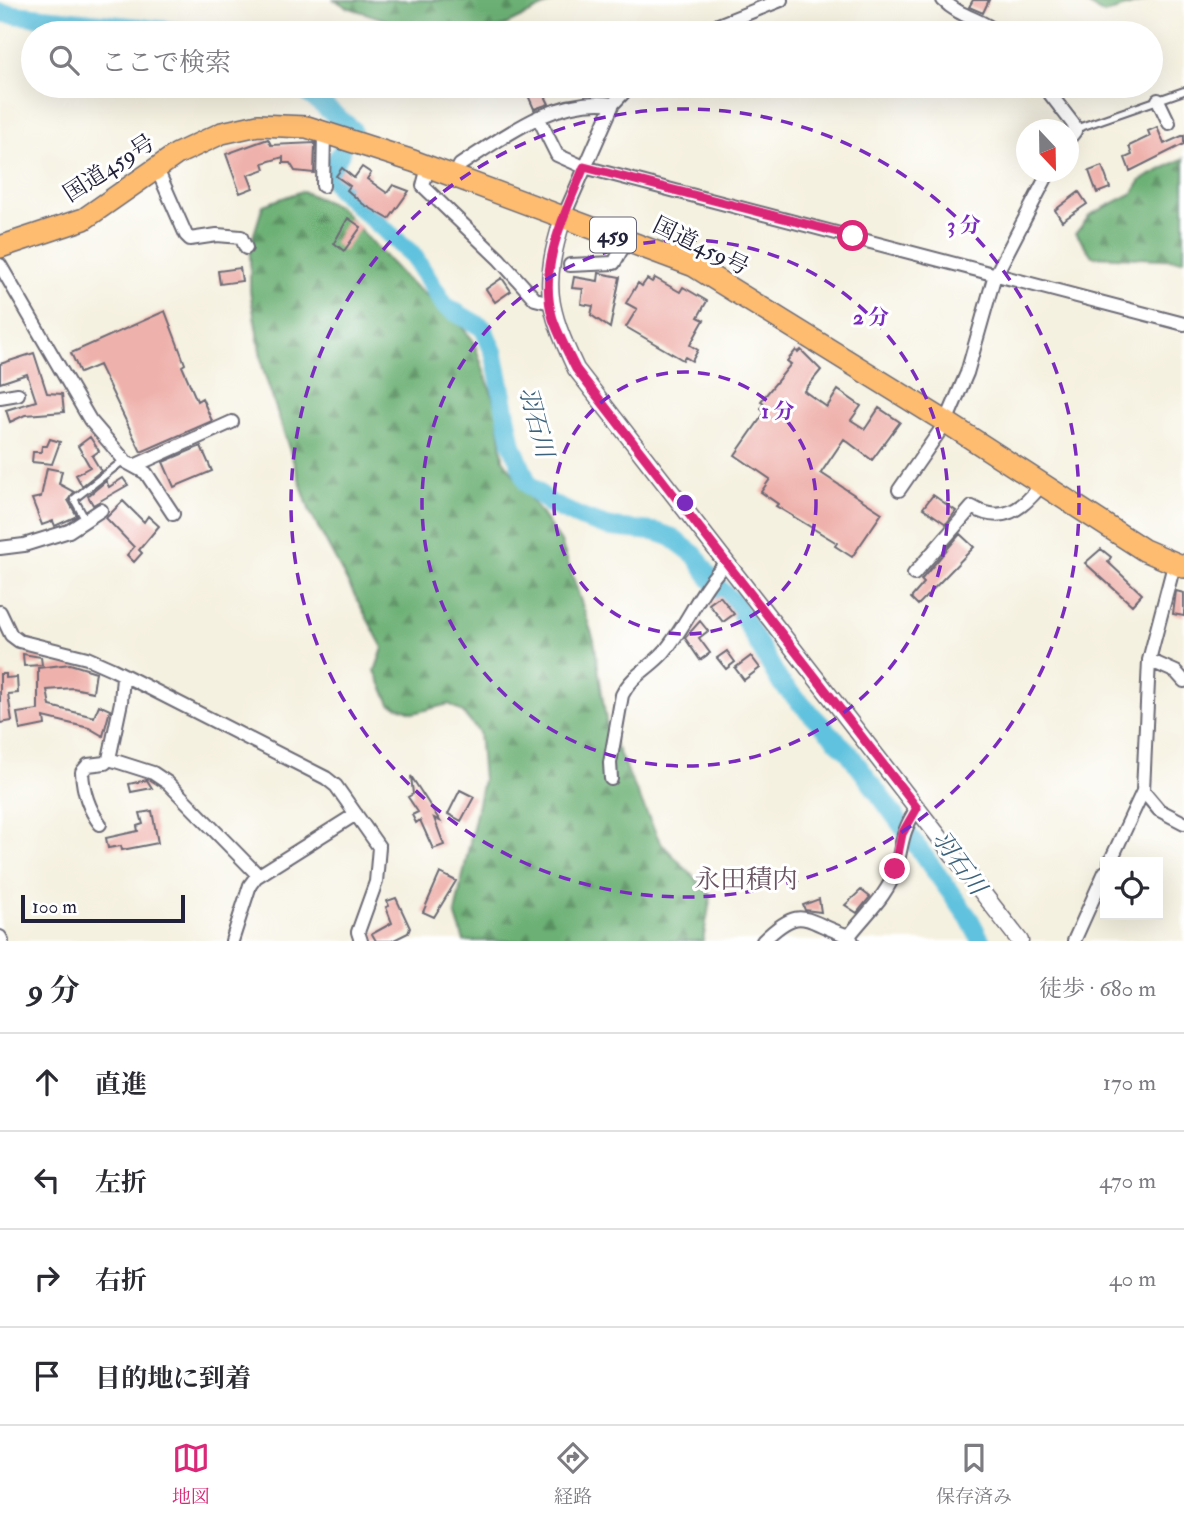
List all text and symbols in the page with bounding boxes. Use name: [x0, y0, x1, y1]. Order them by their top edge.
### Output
search box: [21, 21, 1163, 98]
icon: search: [45, 41, 83, 79]
text: ここで検索: [101, 47, 231, 79]
north arrow: [1016, 119, 1079, 182]
street label: 国道459号: [58, 128, 160, 208]
street label: 国道459号: [648, 210, 754, 282]
text: 3 分: [947, 212, 981, 239]
road number: 459: [590, 218, 636, 252]
route start: [837, 220, 868, 251]
text: 2 分: [853, 304, 889, 331]
water label: 羽石川: [512, 383, 561, 464]
text: 1 分: [762, 398, 794, 425]
centre of rings: [673, 491, 697, 515]
water label: 羽石川: [925, 825, 994, 904]
route end: [879, 853, 910, 884]
map controls: [1100, 857, 1163, 920]
button: locate: [1100, 857, 1163, 920]
district label: 永田積内: [694, 864, 798, 896]
scale bar: [21, 892, 186, 924]
text: 100 m: [32, 895, 77, 919]
text: 9 分: [28, 972, 80, 1009]
text: 徒歩 · 680 m: [1039, 974, 1156, 1003]
icon: ahead: [28, 1063, 66, 1101]
text: 170 m: [1103, 1068, 1156, 1097]
text: 直進: [95, 1069, 147, 1101]
icon: left: [28, 1161, 66, 1199]
text: 470 m: [1099, 1166, 1156, 1195]
text: 左折: [95, 1167, 147, 1199]
icon: right: [28, 1259, 66, 1297]
text: 40 m: [1109, 1264, 1156, 1293]
text: 右折: [95, 1265, 147, 1297]
icon: arrive: [28, 1357, 66, 1395]
text: 目的地に到着: [95, 1363, 251, 1395]
tab: 地図: [172, 1439, 210, 1509]
tab: 経路: [554, 1439, 592, 1509]
tab: 保存済み: [936, 1439, 1012, 1509]

